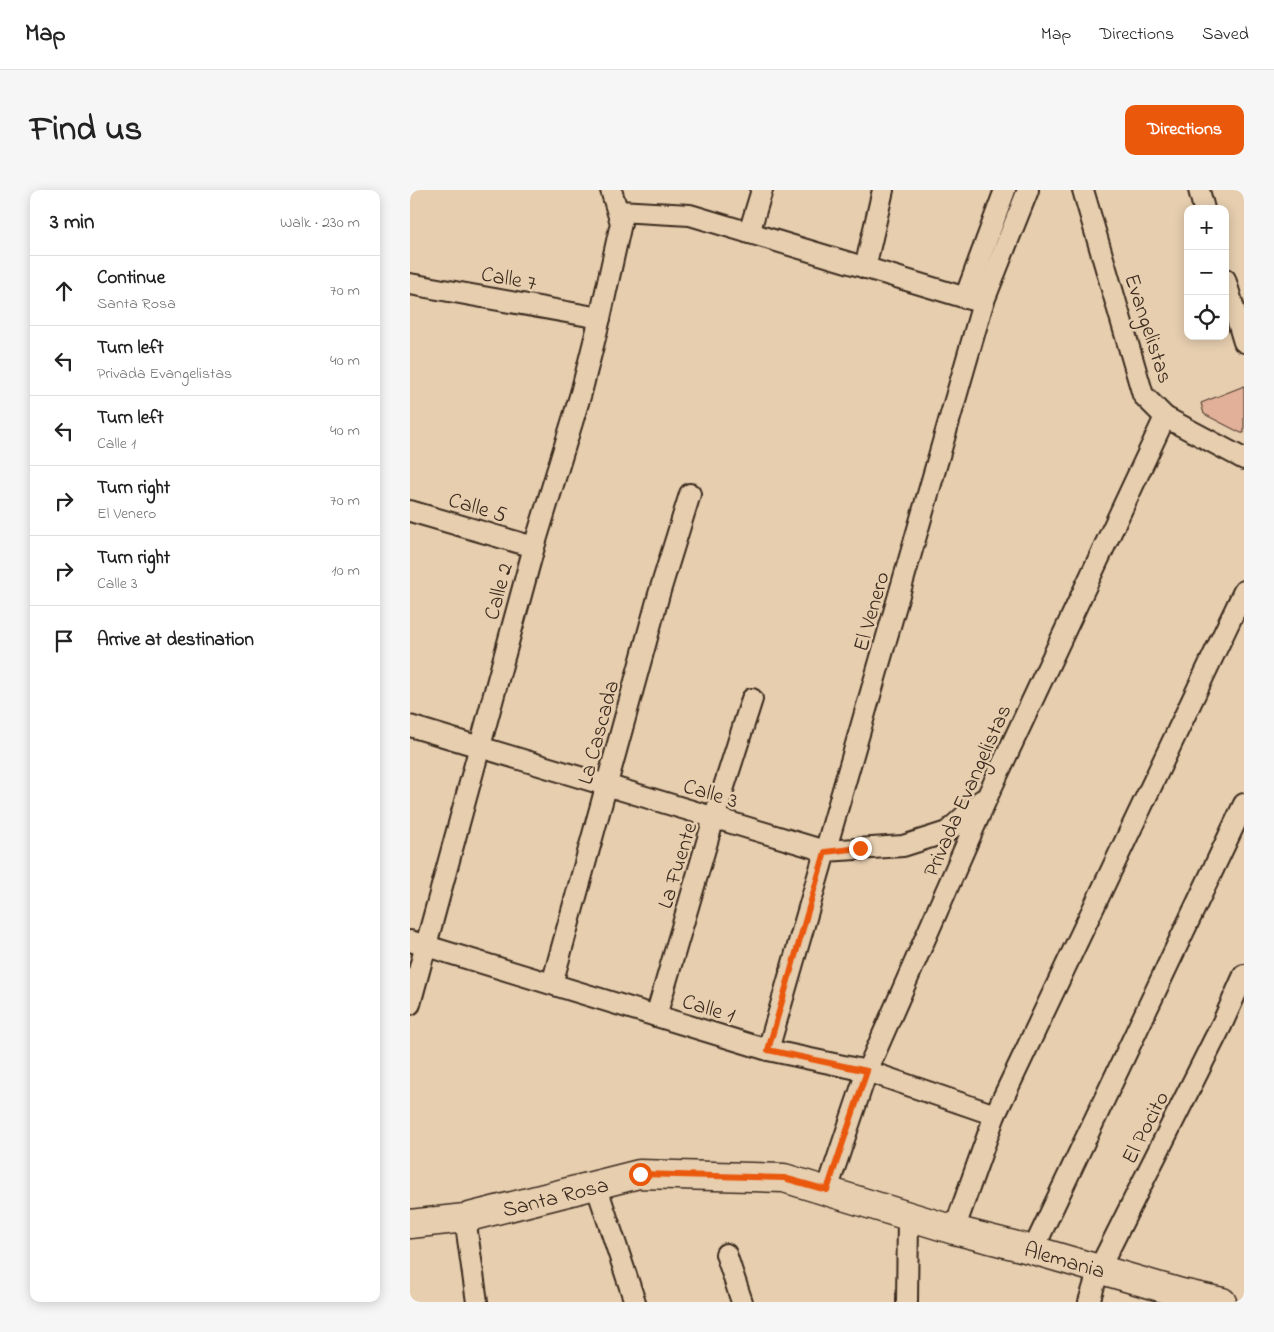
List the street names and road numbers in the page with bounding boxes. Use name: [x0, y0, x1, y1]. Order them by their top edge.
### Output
street label: Calle 7: [478, 259, 539, 301]
street label: Evangelistas: [1113, 270, 1180, 388]
street label: Calle 5: [444, 485, 510, 532]
street label: Calle 2: [477, 560, 523, 624]
street label: El Venero: [846, 568, 900, 655]
street label: La Cascada: [571, 677, 629, 788]
street label: Privada Evangelistas: [916, 700, 1022, 883]
street label: Calle 3: [679, 771, 741, 818]
street label: La Fuente: [651, 819, 707, 913]
street label: Calle 1: [678, 987, 738, 1033]
street label: El Pocito: [1115, 1086, 1179, 1170]
street label: Santa Rosa: [499, 1170, 612, 1228]
street label: Alemania: [1020, 1235, 1108, 1289]

